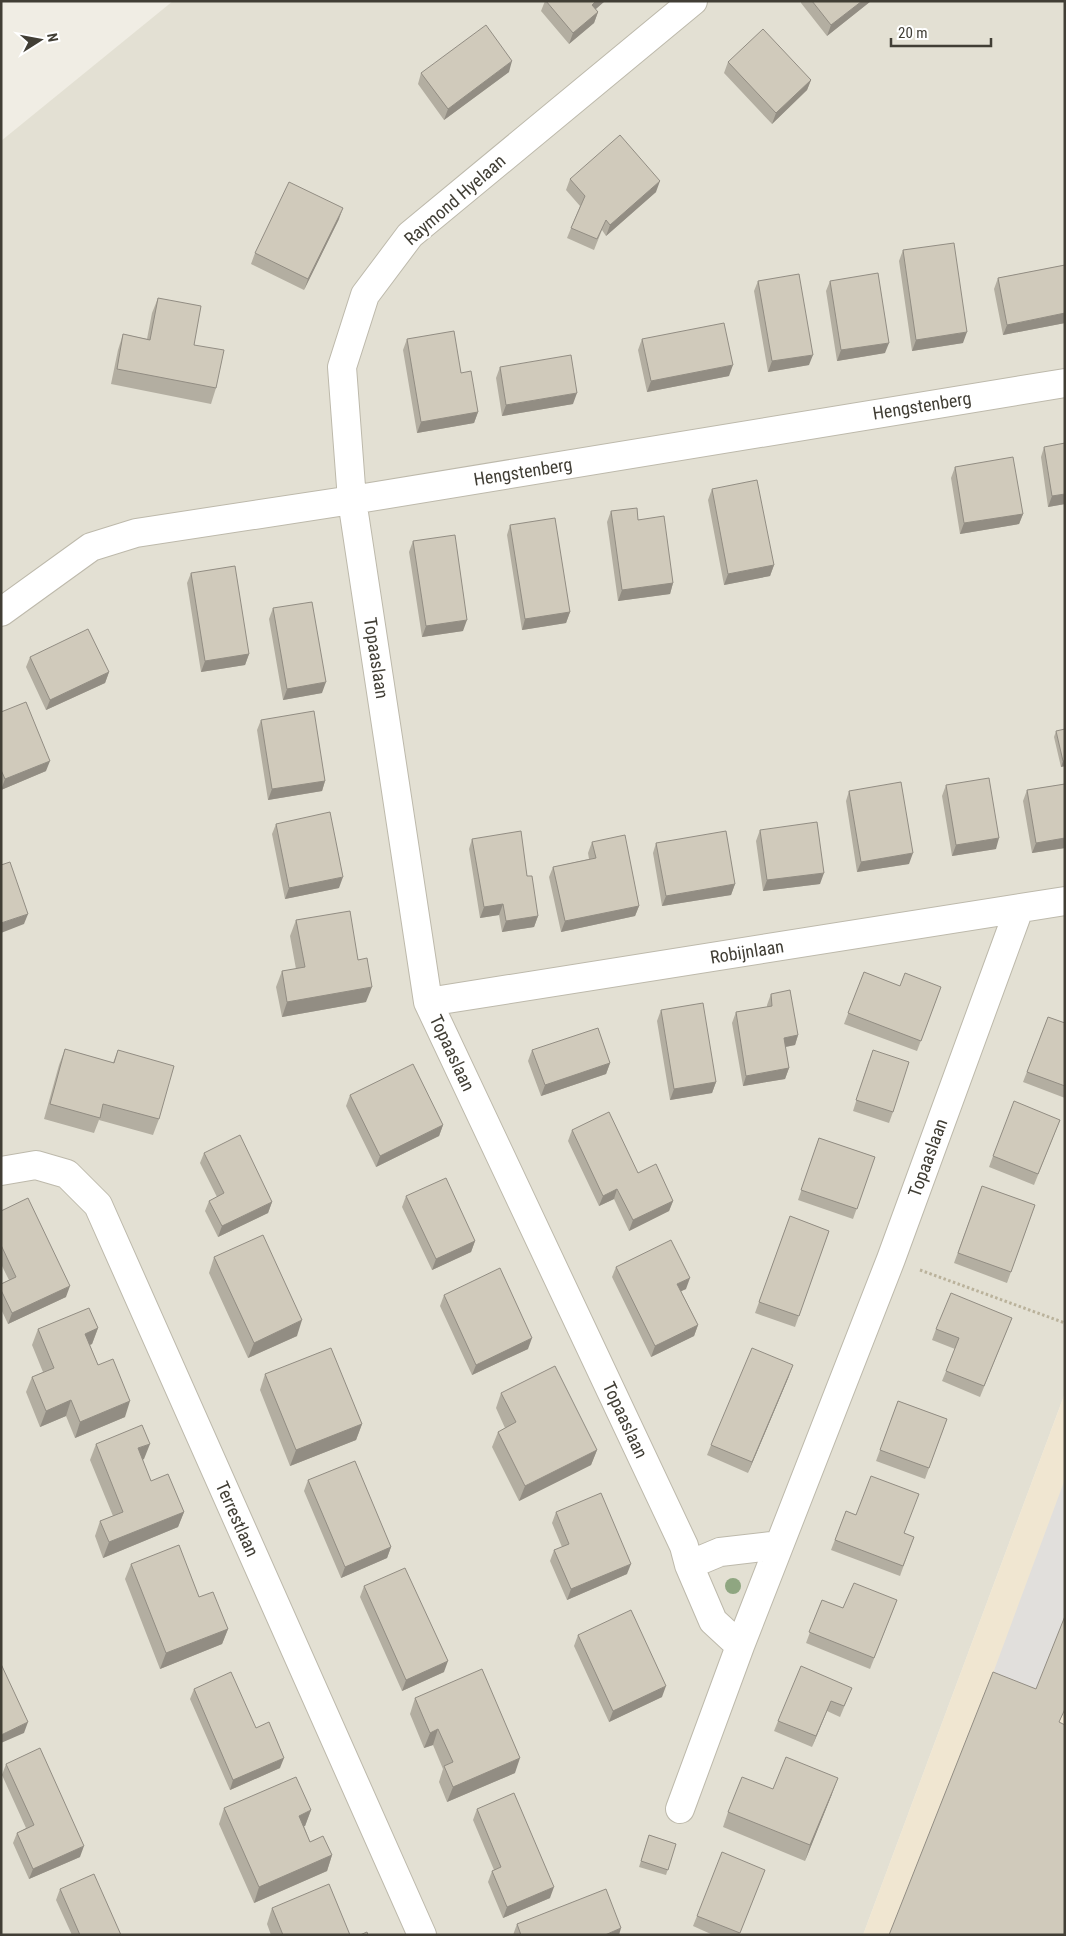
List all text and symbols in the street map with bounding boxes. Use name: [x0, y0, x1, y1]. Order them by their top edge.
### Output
north arrow: [15, 15, 65, 65]
scale bar: [891, 15, 991, 47]
text: 20 m: [898, 24, 928, 42]
text: N: [44, 32, 61, 43]
street label: Raymond Hyelaan: [400, 150, 509, 249]
street label: Hengstenberg: [871, 387, 973, 424]
street label: Hengstenberg: [472, 453, 574, 490]
street label: Topaaslaan: [360, 616, 393, 700]
street label: Robijnlaan: [709, 935, 785, 968]
street label: Topaaslaan: [426, 1011, 479, 1094]
street label: Topaaslaan: [904, 1116, 951, 1200]
street label: Topaaslaan: [599, 1378, 652, 1461]
street label: Terrestlaan: [212, 1478, 263, 1560]

